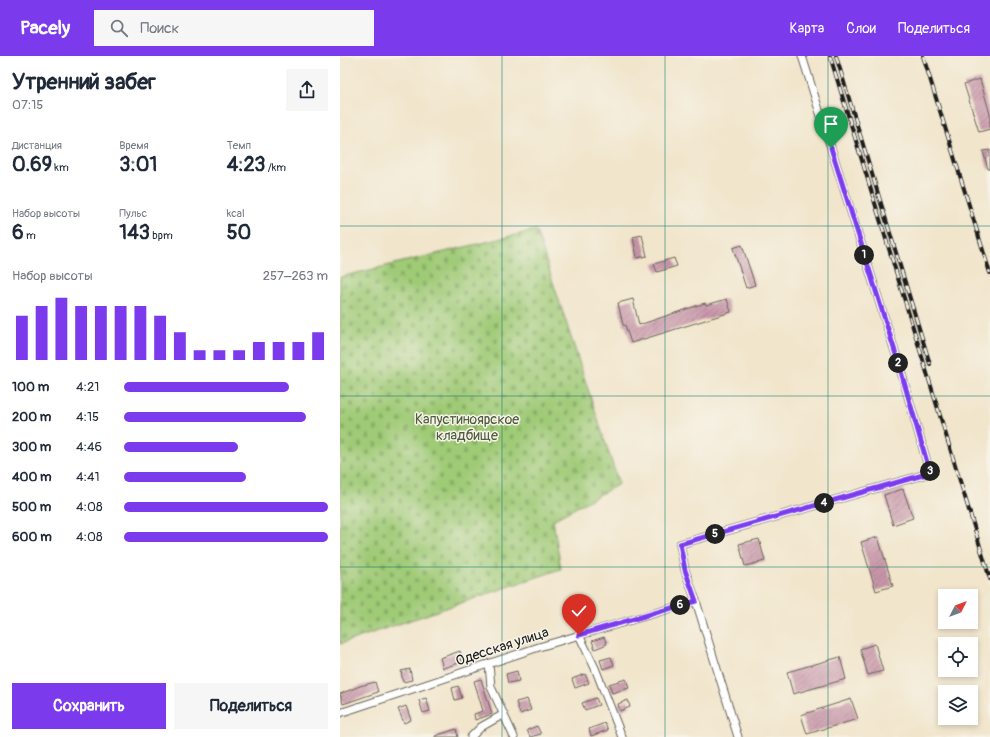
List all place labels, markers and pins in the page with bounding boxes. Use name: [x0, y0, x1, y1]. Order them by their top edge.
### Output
pin: [814, 107, 848, 148]
pin: 1: [854, 245, 874, 265]
pin: 2: [888, 353, 908, 373]
pin: 3: [920, 461, 940, 481]
pin: 4: [814, 493, 834, 513]
pin: 5: [705, 524, 725, 544]
pin: [562, 594, 596, 635]
pin: 6: [670, 595, 690, 615]

